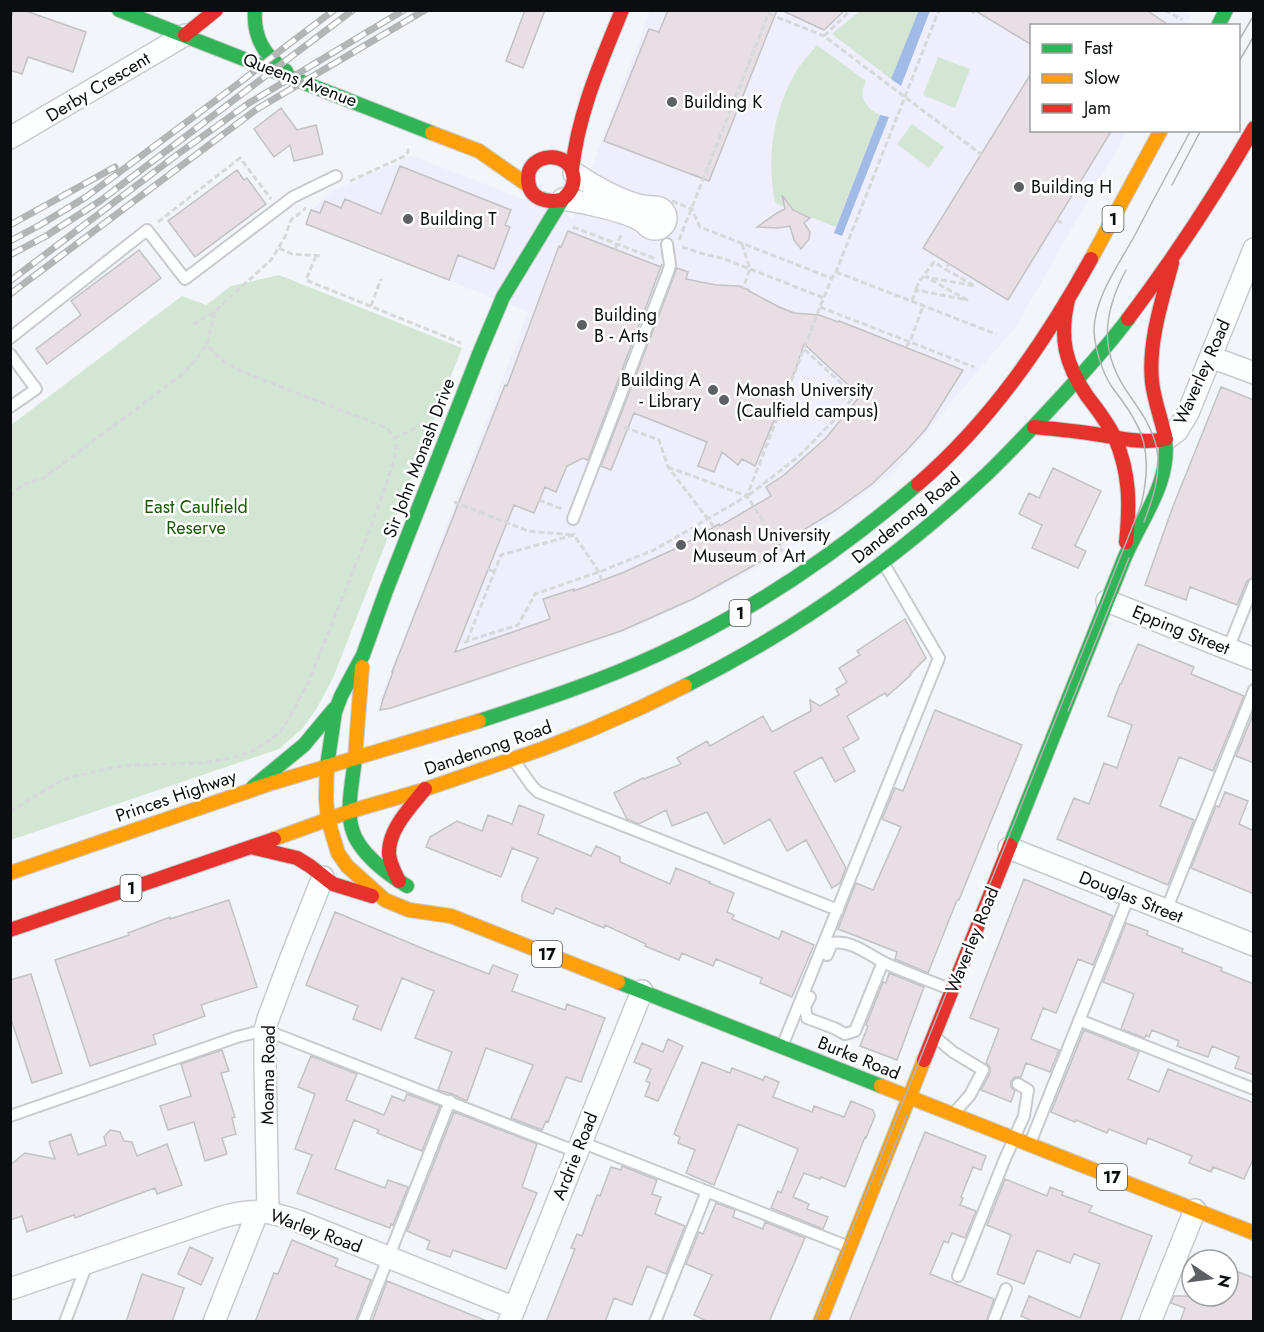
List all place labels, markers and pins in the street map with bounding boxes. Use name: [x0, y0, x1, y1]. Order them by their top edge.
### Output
place label: Building K: [684, 89, 763, 115]
marker: Building K: [665, 95, 679, 109]
place label: Building H: [1031, 174, 1112, 200]
marker: Building H: [1012, 180, 1026, 194]
place label: Building T: [420, 206, 497, 232]
marker: Building T: [401, 212, 415, 226]
place label: Building B - Arts: [594, 302, 657, 349]
marker: Building B - Arts: [575, 318, 589, 332]
place label: Building A - Library: [621, 367, 701, 414]
place label: Monash University (Caulfield campus): [736, 377, 879, 424]
marker: Building A - Library: [706, 383, 720, 397]
marker: Monash University (Caulfield campus): [717, 393, 731, 407]
place label: Monash University Museum of Art: [693, 522, 830, 569]
marker: Monash University Museum of Art: [674, 538, 688, 552]

